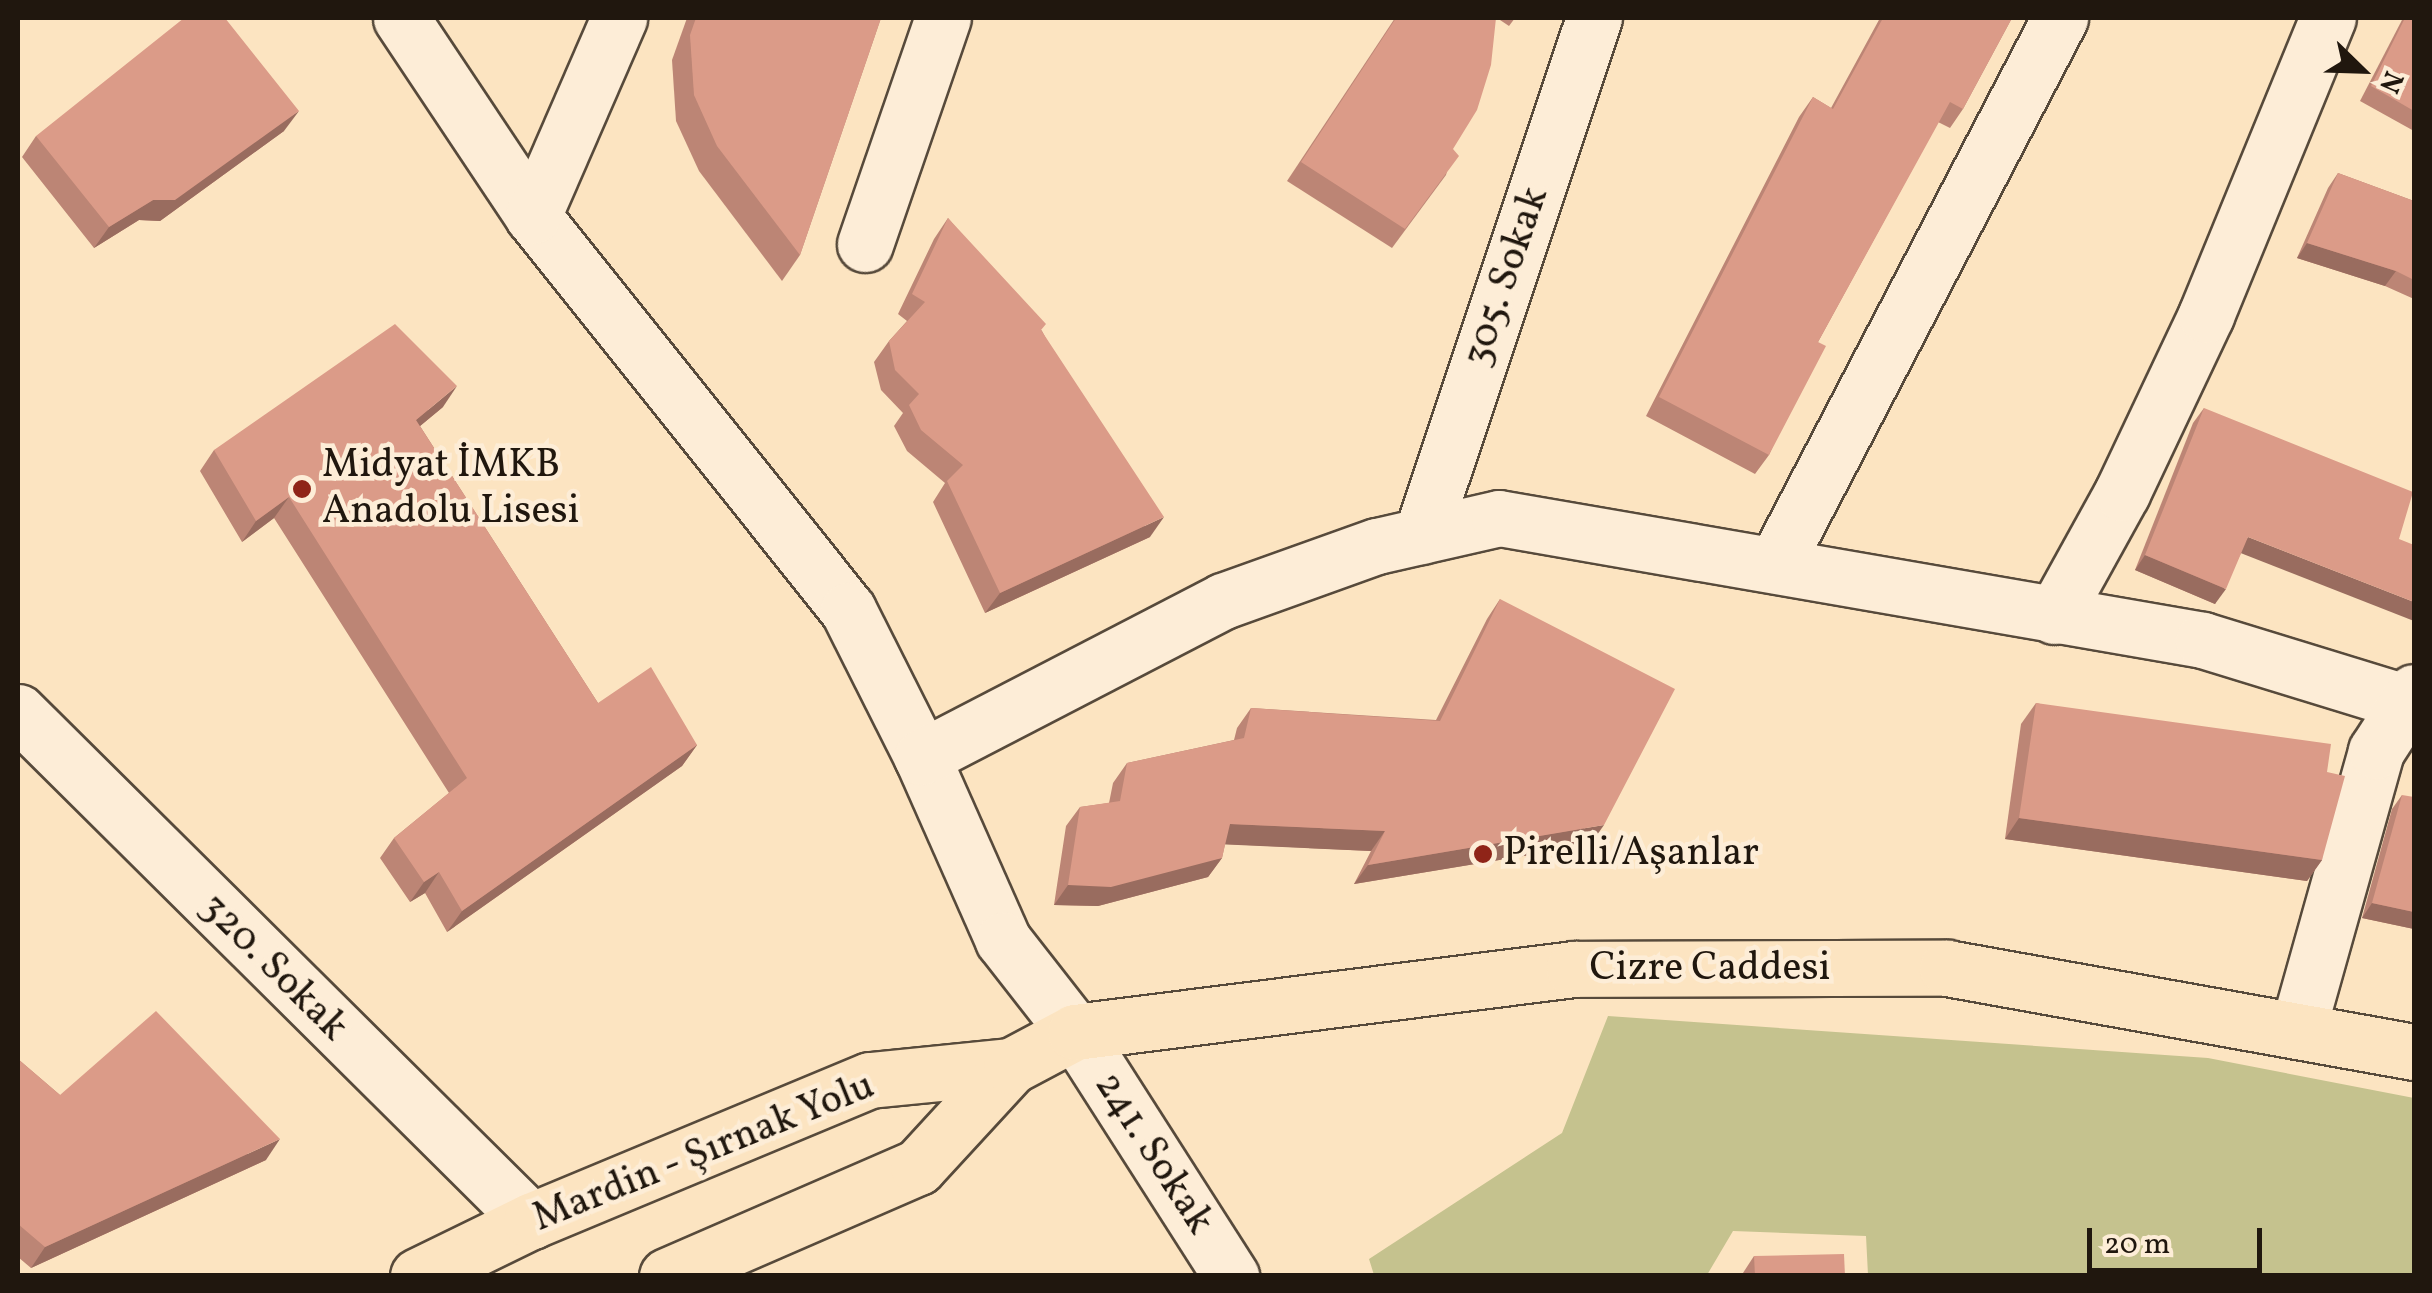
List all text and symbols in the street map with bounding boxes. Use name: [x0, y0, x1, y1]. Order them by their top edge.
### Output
north arrow: [2312, 20, 2412, 120]
text: N: [2368, 65, 2412, 99]
street label: 305. Sokak: [1454, 181, 1560, 373]
place label: Midyat İMKB Anadolu Lisesi: [322, 442, 580, 536]
marker: Midyat İMKB Anadolu Lisesi: [291, 478, 313, 500]
place label: Pirelli/Aşanlar: [1503, 830, 1759, 878]
marker: Pirelli/Aşanlar: [1472, 843, 1494, 865]
street label: 320. Sokak: [189, 884, 357, 1052]
street label: Cizre Caddesi: [1589, 945, 1831, 993]
street label: Mardin - Şırnak Yolu: [525, 1062, 883, 1244]
street label: 241. Sokak: [1083, 1064, 1223, 1244]
scale bar: [2092, 1208, 2267, 1270]
text: 20 m: [2104, 1224, 2170, 1266]

